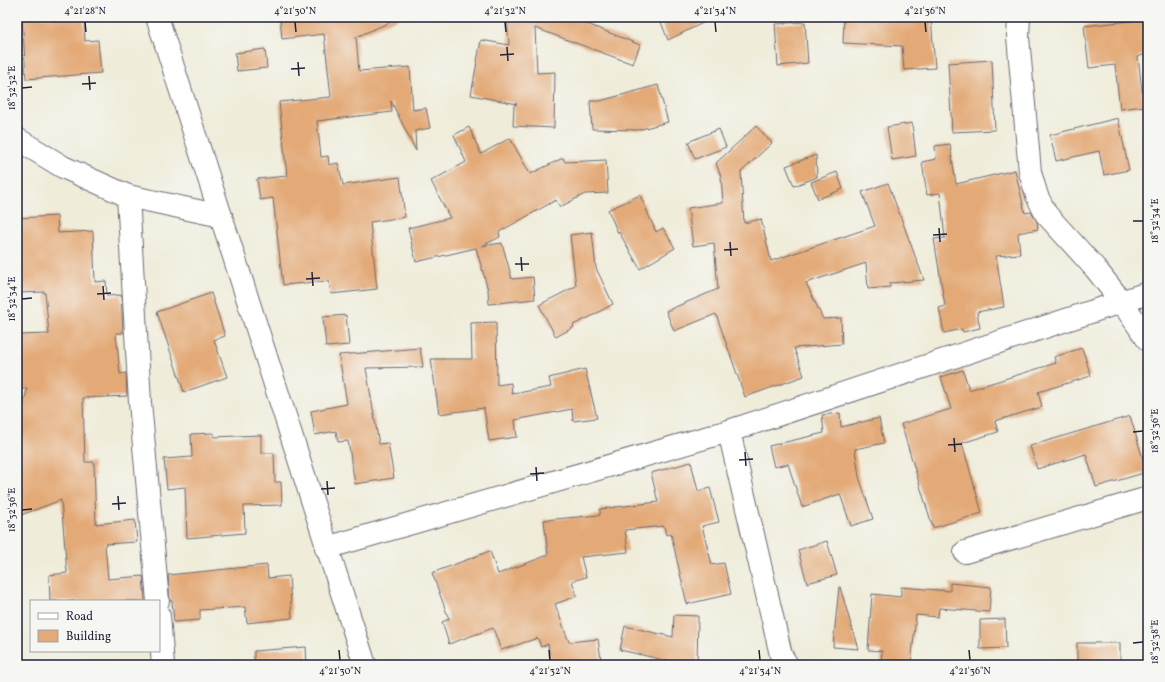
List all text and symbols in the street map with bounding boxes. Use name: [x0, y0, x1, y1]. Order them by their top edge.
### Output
text: 4°21'28"N: [64, 4, 106, 18]
text: 4°21'30"N: [274, 4, 317, 18]
text: 4°21'32"N: [484, 4, 526, 18]
text: 4°21'34"N: [694, 4, 737, 18]
text: 4°21'36"N: [904, 4, 946, 18]
text: 18°32'32"E: [5, 66, 19, 110]
text: 18°32'34"E: [1148, 198, 1162, 244]
text: 18°32'34"E: [5, 276, 19, 322]
text: 18°32'36"E: [1148, 409, 1162, 453]
text: 18°32'36"E: [5, 488, 19, 532]
legend: [30, 600, 160, 652]
text: Road: [66, 609, 93, 625]
text: 18°32'38"E: [1148, 620, 1162, 664]
text: Building: [66, 629, 111, 645]
text: 4°21'30"N: [319, 664, 362, 678]
text: 4°21'32"N: [529, 664, 571, 678]
text: 4°21'34"N: [739, 664, 782, 678]
text: 4°21'36"N: [949, 664, 991, 678]

